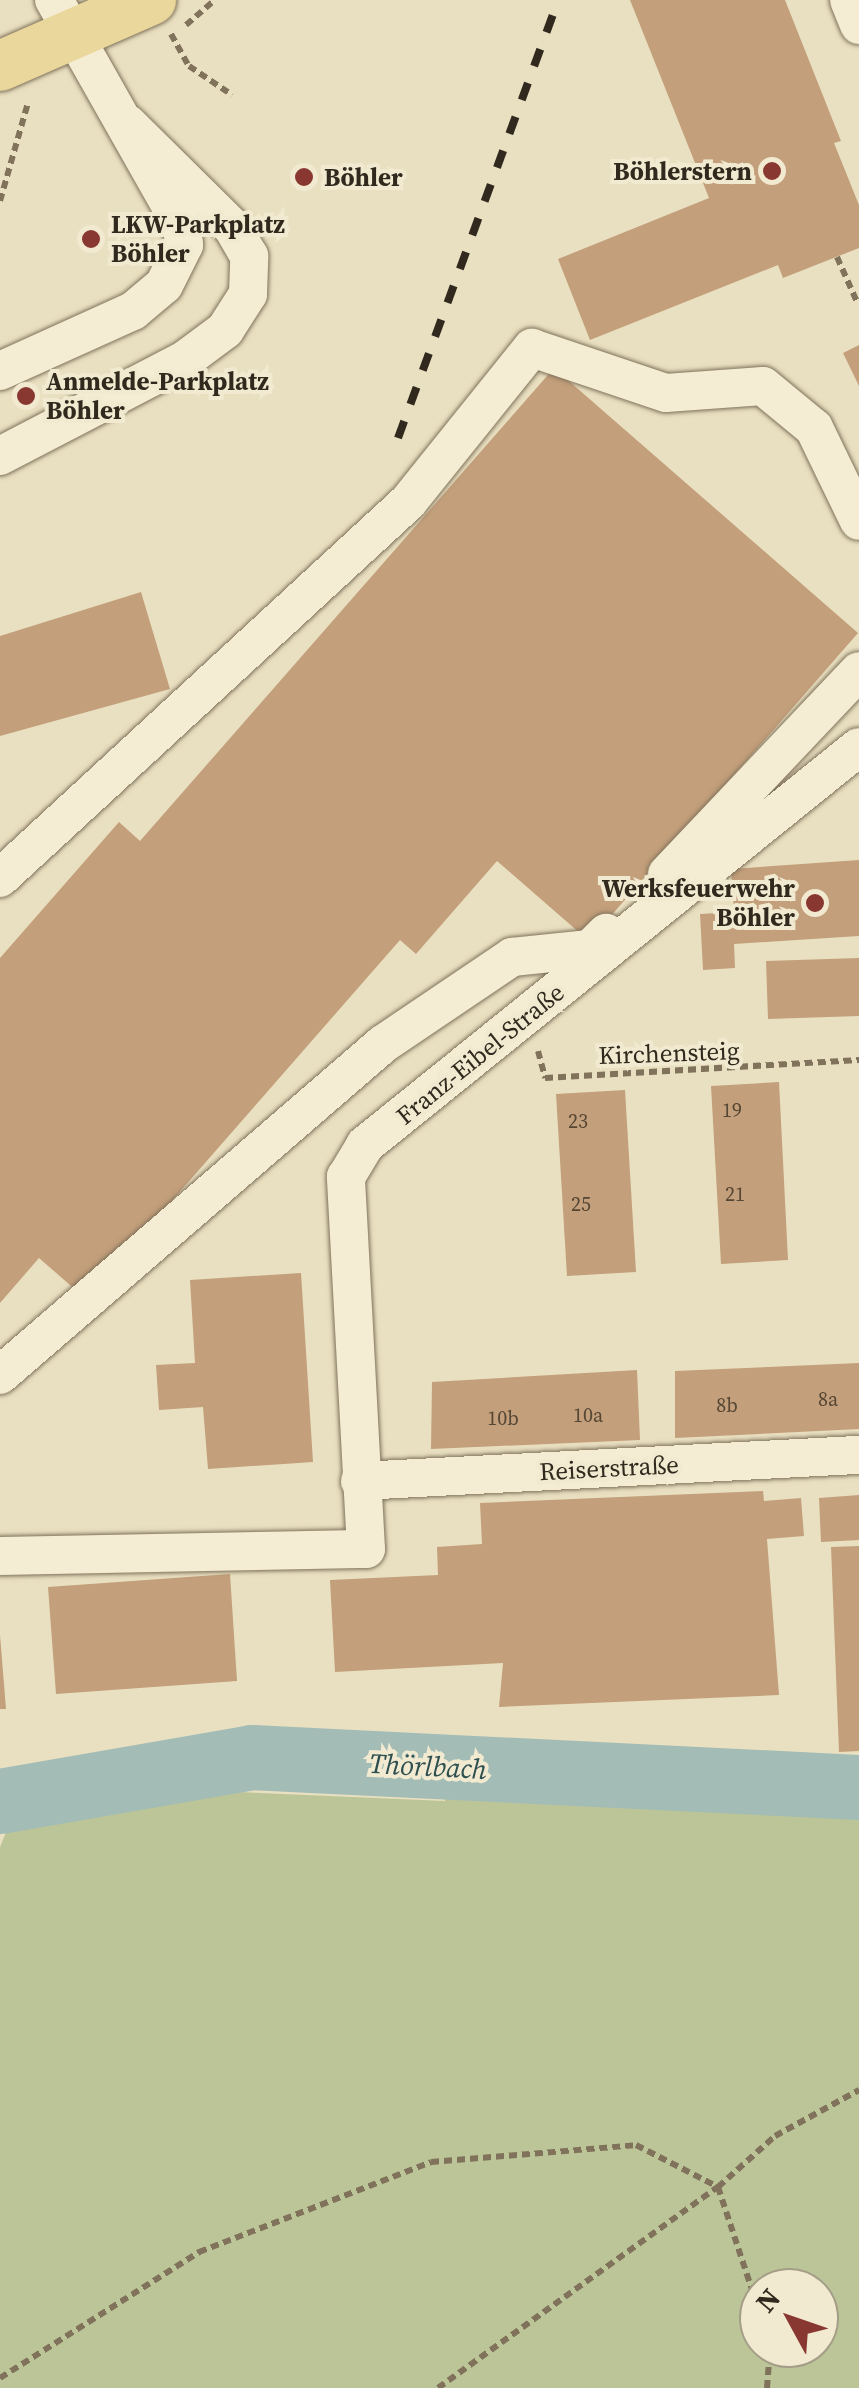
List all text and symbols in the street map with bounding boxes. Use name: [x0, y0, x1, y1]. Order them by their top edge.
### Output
place label: Böhlerstern: [613, 156, 752, 186]
marker: Böhlerstern: [761, 160, 783, 182]
place label: Böhler: [324, 162, 403, 192]
marker: Böhler: [293, 166, 315, 188]
place label: LKW-Parkplatz Böhler: [111, 210, 285, 269]
marker: LKW-Parkplatz Böhler: [80, 228, 102, 250]
place label: Anmelde-Parkplatz Böhler: [46, 367, 269, 426]
marker: Anmelde-Parkplatz Böhler: [15, 385, 37, 407]
place label: Werksfeuerwehr Böhler: [602, 874, 795, 933]
marker: Werksfeuerwehr Böhler: [804, 892, 826, 914]
street label: Franz-Eibel-Straße: [390, 977, 570, 1131]
street label: Kirchensteig: [598, 1036, 740, 1070]
house number: 19: [722, 1098, 742, 1122]
house number: 23: [568, 1109, 588, 1133]
house number: 21: [725, 1182, 745, 1206]
house number: 25: [571, 1192, 591, 1216]
house number: 8a: [818, 1387, 838, 1411]
house number: 8b: [716, 1393, 738, 1417]
house number: 10a: [573, 1403, 603, 1427]
house number: 10b: [487, 1406, 519, 1430]
street label: Reiserstraße: [538, 1449, 680, 1487]
water label: Thörlbach: [368, 1746, 488, 1786]
north arrow: [739, 2268, 839, 2368]
text: N: [746, 2280, 789, 2320]

